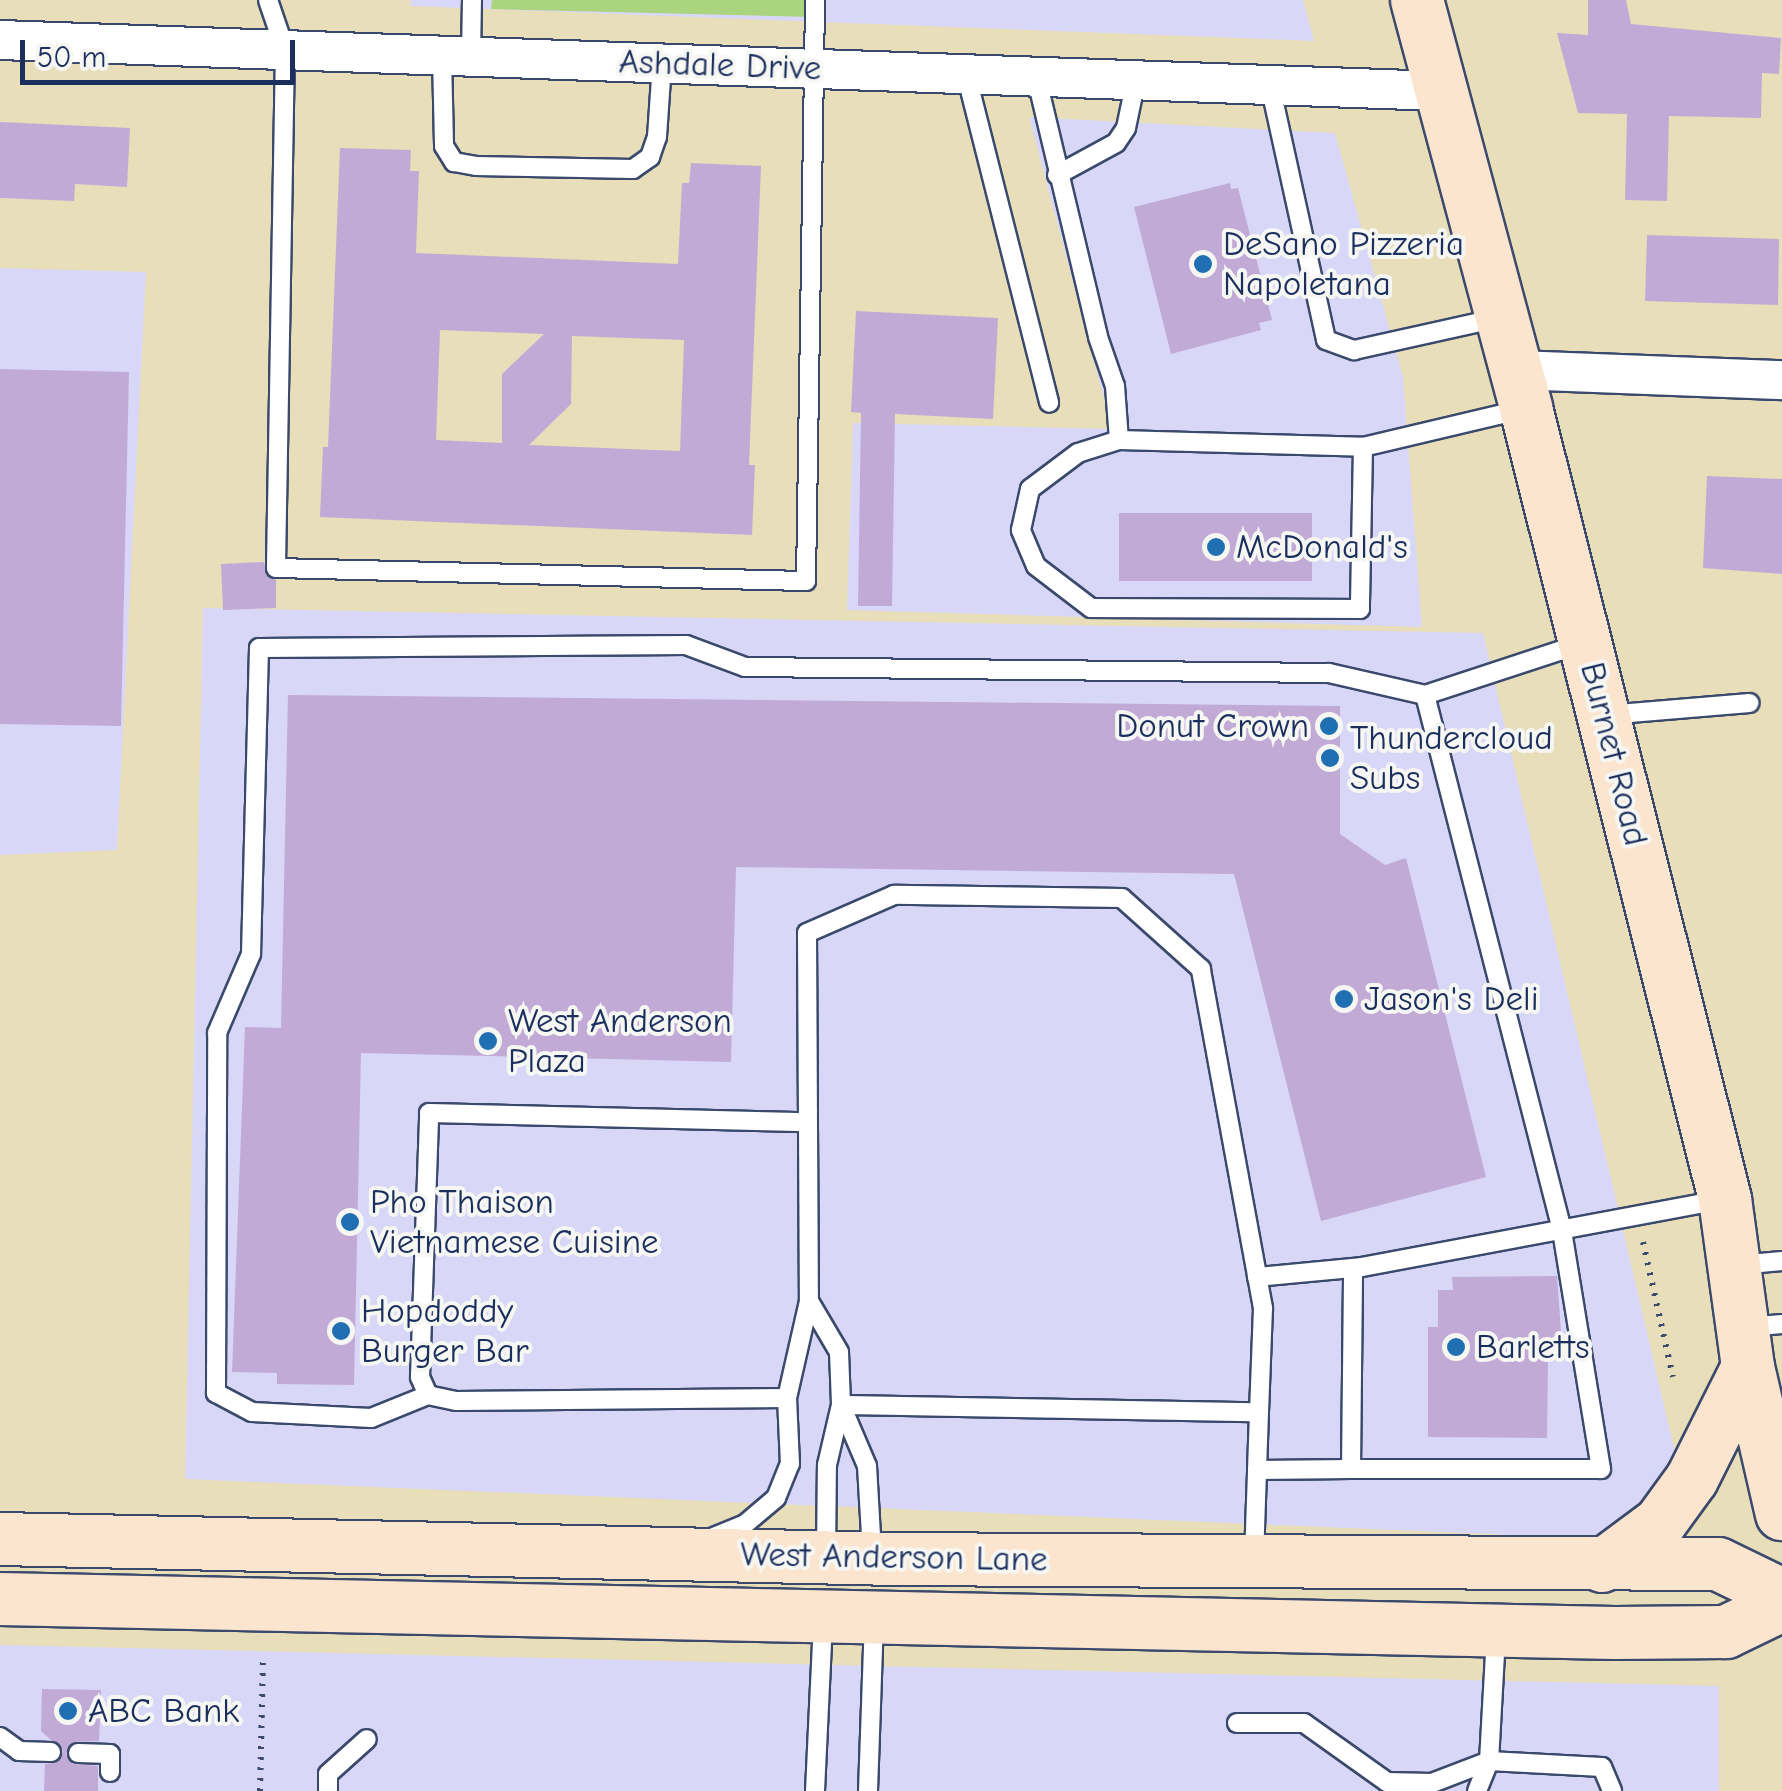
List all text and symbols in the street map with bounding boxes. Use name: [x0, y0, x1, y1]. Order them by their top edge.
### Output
scale bar: [25, 20, 300, 82]
text: 50 m: [37, 40, 106, 75]
street label: Ashdale Drive: [618, 40, 822, 90]
place label: DeSano Pizzeria Napoletana: [1223, 223, 1464, 305]
marker: DeSano Pizzeria Napoletana: [1192, 253, 1214, 275]
place label: McDonald's: [1236, 526, 1408, 568]
marker: McDonald's: [1205, 536, 1227, 558]
street label: Burnet Road: [1571, 658, 1657, 850]
place label: Donut Crown: [1116, 705, 1309, 747]
marker: Donut Crown: [1318, 715, 1340, 737]
place label: Thundercloud Subs: [1350, 717, 1553, 799]
marker: Thundercloud Subs: [1319, 747, 1341, 769]
place label: Jason's Deli: [1364, 978, 1539, 1020]
marker: Jason's Deli: [1333, 988, 1355, 1010]
place label: West Anderson Plaza: [508, 1000, 732, 1082]
marker: West Anderson Plaza: [477, 1030, 499, 1052]
place label: Pho Thaison Vietnamese Cuisine: [370, 1181, 659, 1263]
marker: Pho Thaison Vietnamese Cuisine: [339, 1211, 361, 1233]
place label: Hopdoddy Burger Bar: [361, 1290, 529, 1372]
marker: Hopdoddy Burger Bar: [330, 1320, 352, 1342]
place label: Barletts: [1476, 1326, 1589, 1368]
marker: Barletts: [1445, 1336, 1467, 1358]
street label: West Anderson Lane: [740, 1533, 1048, 1581]
place label: ABC Bank: [88, 1690, 239, 1732]
marker: ABC Bank: [57, 1700, 79, 1722]

